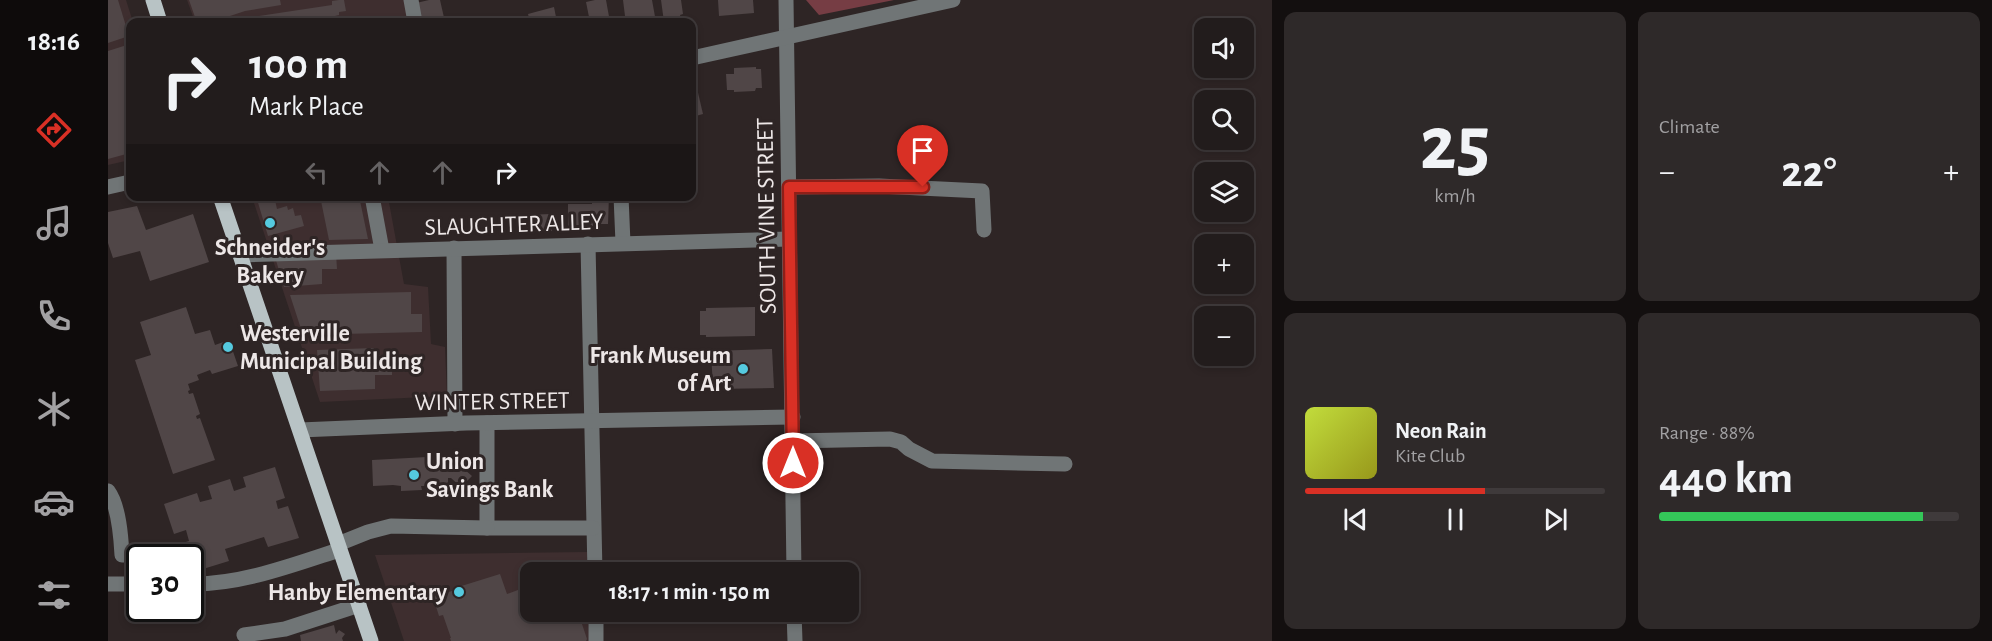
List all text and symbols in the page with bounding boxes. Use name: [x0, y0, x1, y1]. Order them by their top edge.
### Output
map controls: [1194, 18, 1254, 366]
button: sound: [1194, 18, 1254, 78]
text: 18:16: [28, 28, 80, 55]
icon: right: [150, 42, 228, 120]
text: 100 m: [249, 44, 348, 86]
button: search: [1194, 90, 1254, 150]
text: Mark Place: [249, 93, 364, 120]
text: 25: [1420, 106, 1490, 184]
icon: directions: [33, 109, 75, 151]
street label: SOUTH VINE STREET: [753, 117, 781, 314]
text: Climate: [1659, 117, 1720, 137]
pin: [897, 125, 948, 187]
icon: arrive: [906, 134, 939, 167]
text: 22°: [1781, 150, 1837, 195]
icon: left: [300, 156, 333, 189]
icon: ahead: [363, 156, 396, 189]
icon: ahead: [426, 156, 459, 189]
icon: right: [489, 156, 522, 189]
text: −: [1659, 156, 1675, 189]
text: +: [1943, 156, 1959, 189]
button: layers: [1194, 162, 1254, 222]
text: km/h: [1434, 186, 1476, 206]
icon: music: [33, 202, 75, 244]
street label: SLAUGHTER ALLEY: [424, 210, 604, 240]
marker: Schneider's Bakery: [263, 216, 277, 230]
button: +: [1194, 234, 1254, 294]
place label: Schneider's Bakery: [215, 236, 325, 288]
icon: phone: [33, 295, 75, 337]
button: −: [1194, 306, 1254, 366]
place label: Westerville Municipal Building: [240, 322, 423, 374]
marker: Westerville Municipal Building: [221, 340, 235, 354]
place label: Frank Museum of Art: [589, 344, 731, 396]
marker: Frank Museum of Art: [736, 362, 750, 376]
icon: climate: [33, 388, 75, 430]
street label: WINTER STREET: [414, 389, 570, 415]
text: Neon Rain: [1395, 420, 1487, 442]
text: Range · 88%: [1659, 423, 1755, 443]
position arrow: [761, 431, 825, 495]
text: Kite Club: [1395, 446, 1465, 466]
place label: Union Savings Bank: [426, 450, 553, 502]
text: 440 km: [1659, 456, 1793, 501]
marker: Union Savings Bank: [407, 468, 421, 482]
icon: car: [33, 481, 75, 523]
icon: previous: [1339, 503, 1372, 536]
icon: pause: [1439, 503, 1472, 536]
icon: next: [1539, 503, 1572, 536]
speed limit sign: 30: [126, 544, 204, 622]
icon: filters: [33, 574, 75, 616]
place label: Hanby Elementary: [268, 581, 447, 605]
text: 18:17 · 1 min · 150 m: [609, 581, 770, 603]
marker: Hanby Elementary: [452, 585, 466, 599]

